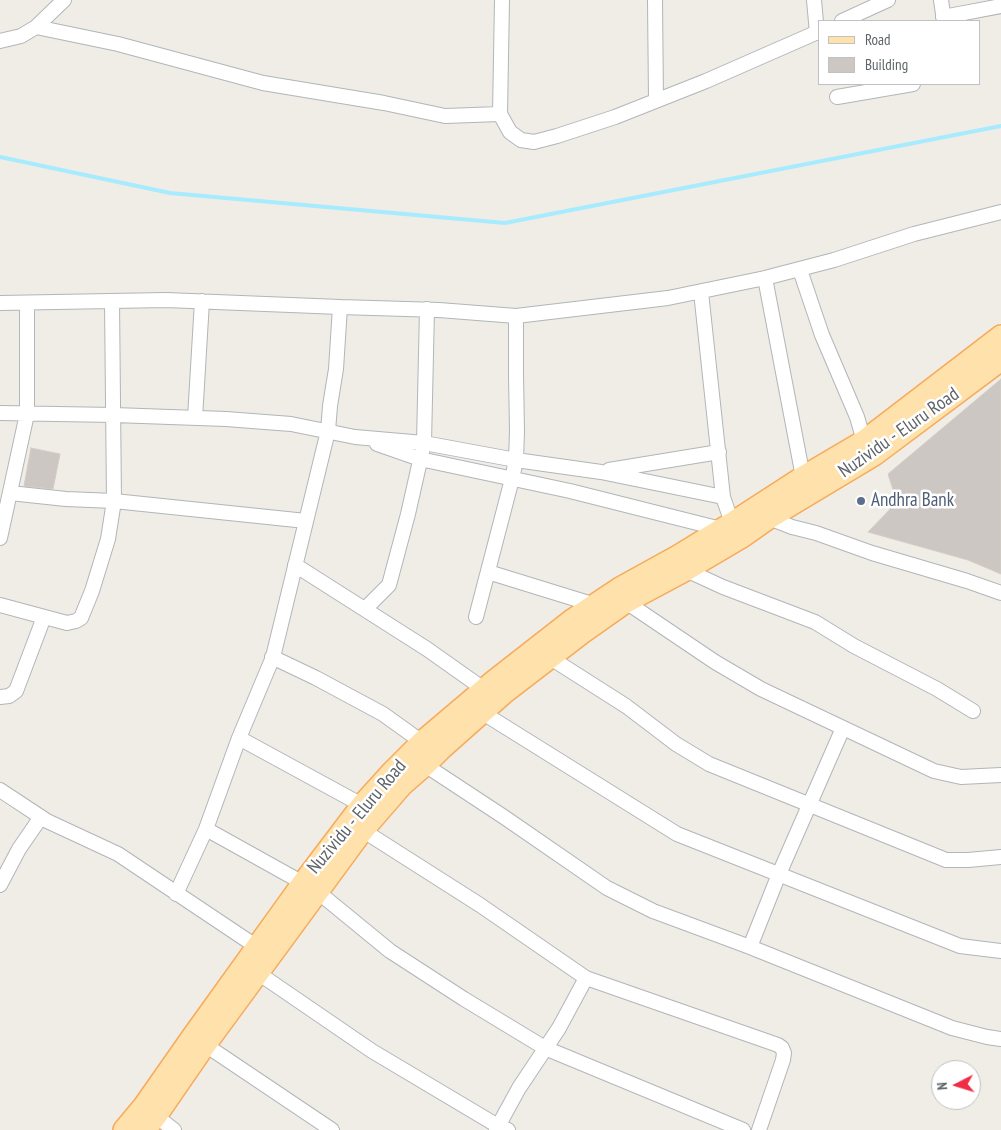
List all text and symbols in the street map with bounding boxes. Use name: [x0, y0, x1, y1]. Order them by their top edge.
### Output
legend: [818, 20, 981, 85]
text: Road: [865, 30, 891, 49]
text: Building: [865, 55, 908, 74]
street label: Nuzividu - Eluru Road: [834, 383, 964, 483]
place label: Andhra Bank: [871, 490, 954, 512]
marker: Andhra Bank: [855, 495, 867, 507]
street label: Nuzividu - Eluru Road: [303, 755, 411, 879]
north arrow: [931, 1060, 981, 1110]
text: N: [933, 1082, 951, 1091]

